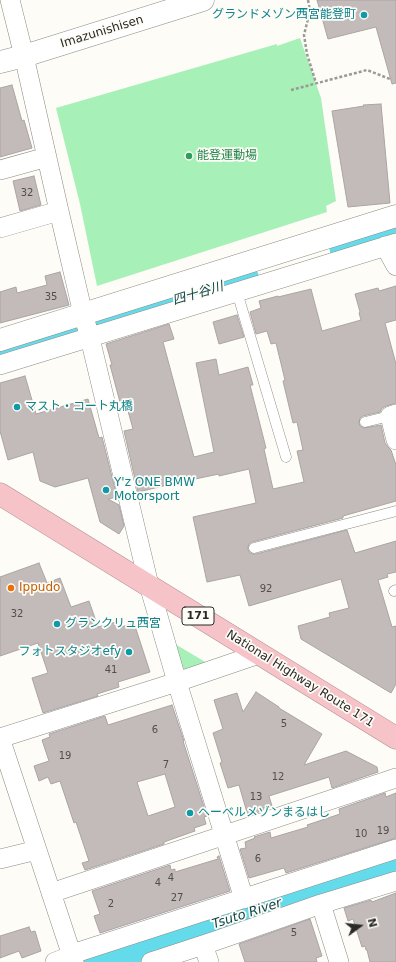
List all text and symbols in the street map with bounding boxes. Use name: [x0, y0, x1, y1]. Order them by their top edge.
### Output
place label: グランドメゾン西宮能登町: [212, 8, 356, 22]
marker: グランドメゾン西宮能登町: [359, 10, 369, 20]
street label: Imazunishisen: [59, 13, 145, 51]
place label: 能登運動場: [197, 149, 257, 163]
marker: 能登運動場: [184, 151, 194, 161]
house number: 32: [21, 187, 33, 199]
water label: 四十谷川: [171, 279, 225, 309]
house number: 35: [45, 291, 57, 303]
place label: マスト・コート丸橋: [25, 400, 133, 414]
marker: マスト・コート丸橋: [12, 402, 22, 412]
place label: Y'z ONE BMW Motorsport: [114, 476, 195, 504]
marker: Y'z ONE BMW Motorsport: [101, 485, 111, 495]
place label: Ippudo: [19, 581, 60, 595]
marker: Ippudo: [6, 583, 16, 593]
house number: 92: [260, 583, 272, 595]
road number: 171: [182, 607, 214, 625]
house number: 32: [11, 608, 23, 620]
place label: グランクリュ西宮: [65, 617, 161, 631]
marker: グランクリュ西宮: [52, 619, 62, 629]
street label: National Highway Route 171: [224, 628, 376, 730]
place label: フォトスタジオefy: [19, 645, 121, 659]
marker: フォトスタジオefy: [124, 647, 134, 657]
house number: 41: [105, 664, 117, 676]
house number: 5: [281, 718, 287, 730]
house number: 6: [152, 724, 158, 736]
house number: 19: [59, 750, 71, 762]
house number: 7: [163, 759, 169, 771]
house number: 12: [272, 771, 284, 783]
house number: 13: [250, 791, 262, 803]
place label: ヘーベルメゾンまるはし: [198, 806, 330, 820]
marker: ヘーベルメゾンまるはし: [185, 808, 195, 818]
house number: 19: [377, 825, 389, 837]
house number: 10: [355, 828, 367, 840]
house number: 6: [255, 853, 261, 865]
house number: 4: [168, 872, 174, 884]
house number: 4: [155, 877, 161, 889]
house number: 27: [171, 892, 183, 904]
water label: Tsuto River: [210, 895, 284, 933]
house number: 2: [108, 898, 114, 910]
north arrow: [340, 906, 380, 946]
text: N: [365, 917, 380, 929]
house number: 5: [291, 927, 297, 939]

